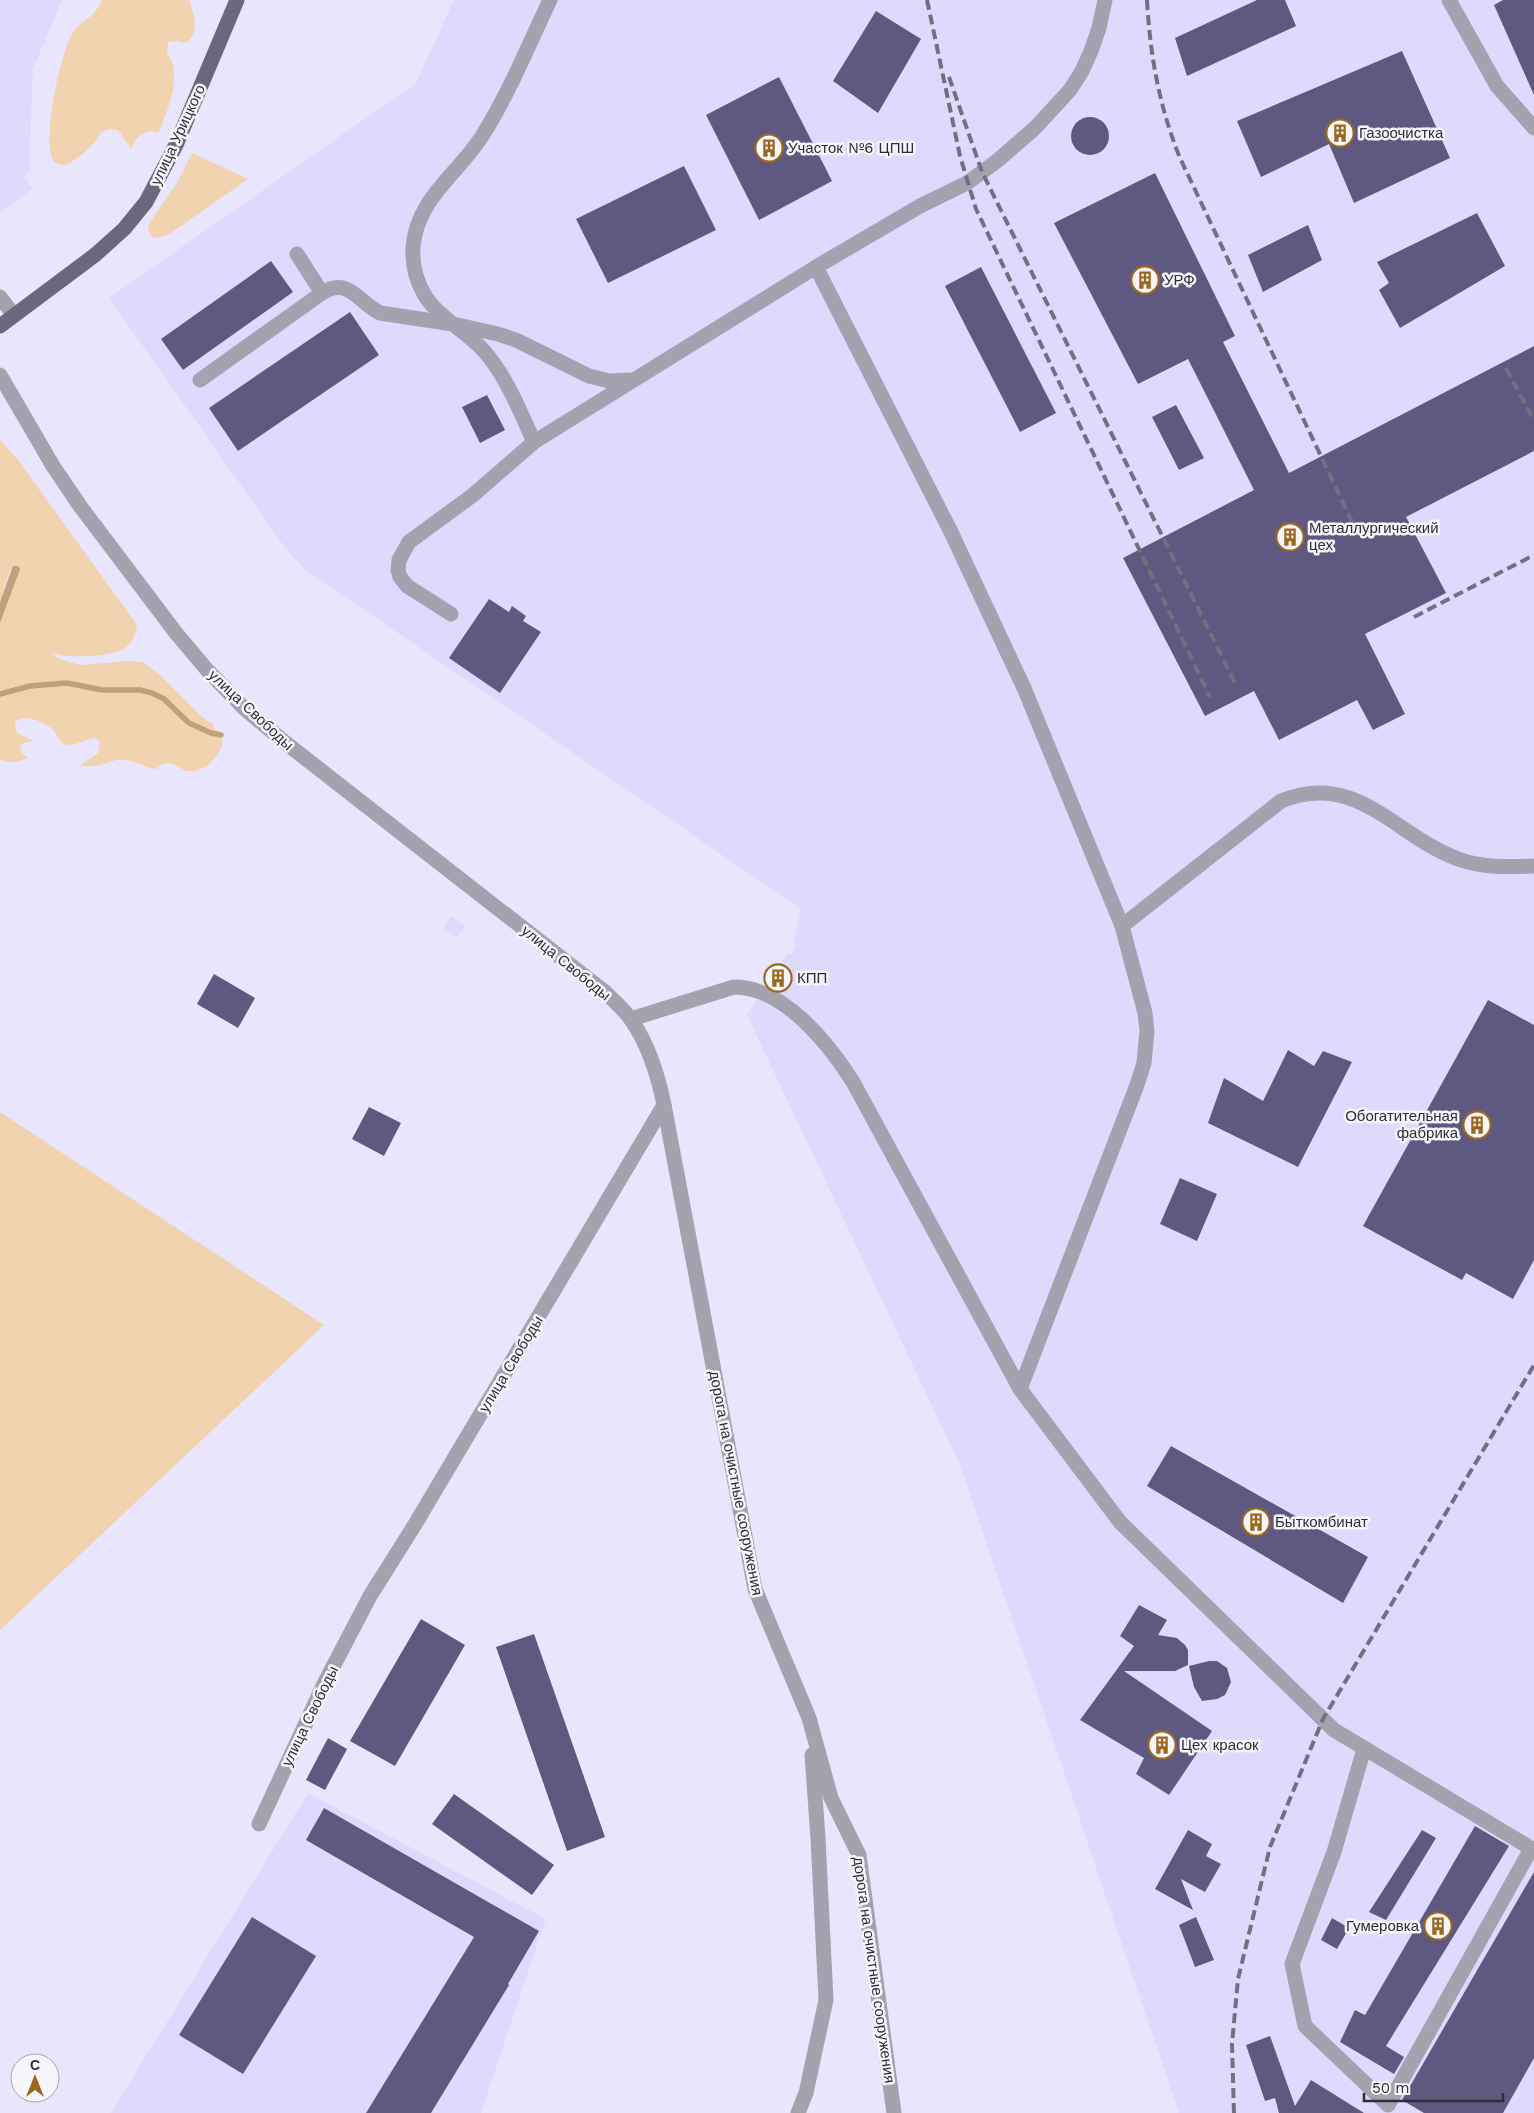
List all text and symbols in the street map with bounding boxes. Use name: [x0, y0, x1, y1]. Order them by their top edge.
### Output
street label: улица Урицкого: [147, 82, 209, 188]
building icon: Газоочистка: [1325, 118, 1355, 148]
place label: Газоочистка: [1359, 124, 1444, 142]
building icon: Участок №6 ЦПШ: [754, 133, 784, 163]
place label: Участок №6 ЦПШ: [788, 139, 914, 157]
building icon: УРФ: [1130, 265, 1160, 295]
place label: УРФ: [1164, 271, 1195, 289]
place label: Металлургический цех: [1309, 519, 1439, 554]
building icon: Металлургический цех: [1275, 522, 1305, 552]
street label: улица Свободы: [205, 666, 297, 754]
street label: улица Свободы: [518, 922, 614, 1004]
building icon: КПП: [763, 963, 793, 993]
place label: КПП: [797, 969, 827, 987]
place label: Обогатительная фабрика: [1345, 1107, 1459, 1142]
building icon: Обогатительная фабрика: [1462, 1110, 1492, 1140]
street label: улица Свободы: [475, 1312, 547, 1416]
street label: дорога на очистные сооружения: [705, 1369, 767, 1597]
building icon: Быткомбинат: [1241, 1507, 1271, 1537]
place label: Быткомбинат: [1275, 1513, 1368, 1531]
street label: улица Свободы: [278, 1663, 342, 1769]
building icon: Цех красок: [1147, 1730, 1177, 1760]
place label: Цех красок: [1181, 1736, 1259, 1754]
street label: дорога на очистные сооружения: [849, 1856, 899, 2084]
building icon: Гумеровка: [1423, 1911, 1453, 1941]
place label: Гумеровка: [1346, 1917, 1420, 1935]
north arrow: [10, 2053, 60, 2103]
text: С: [30, 2057, 40, 2073]
scale bar: [1364, 2070, 1503, 2102]
text: 50 m: [1372, 2079, 1409, 2097]

